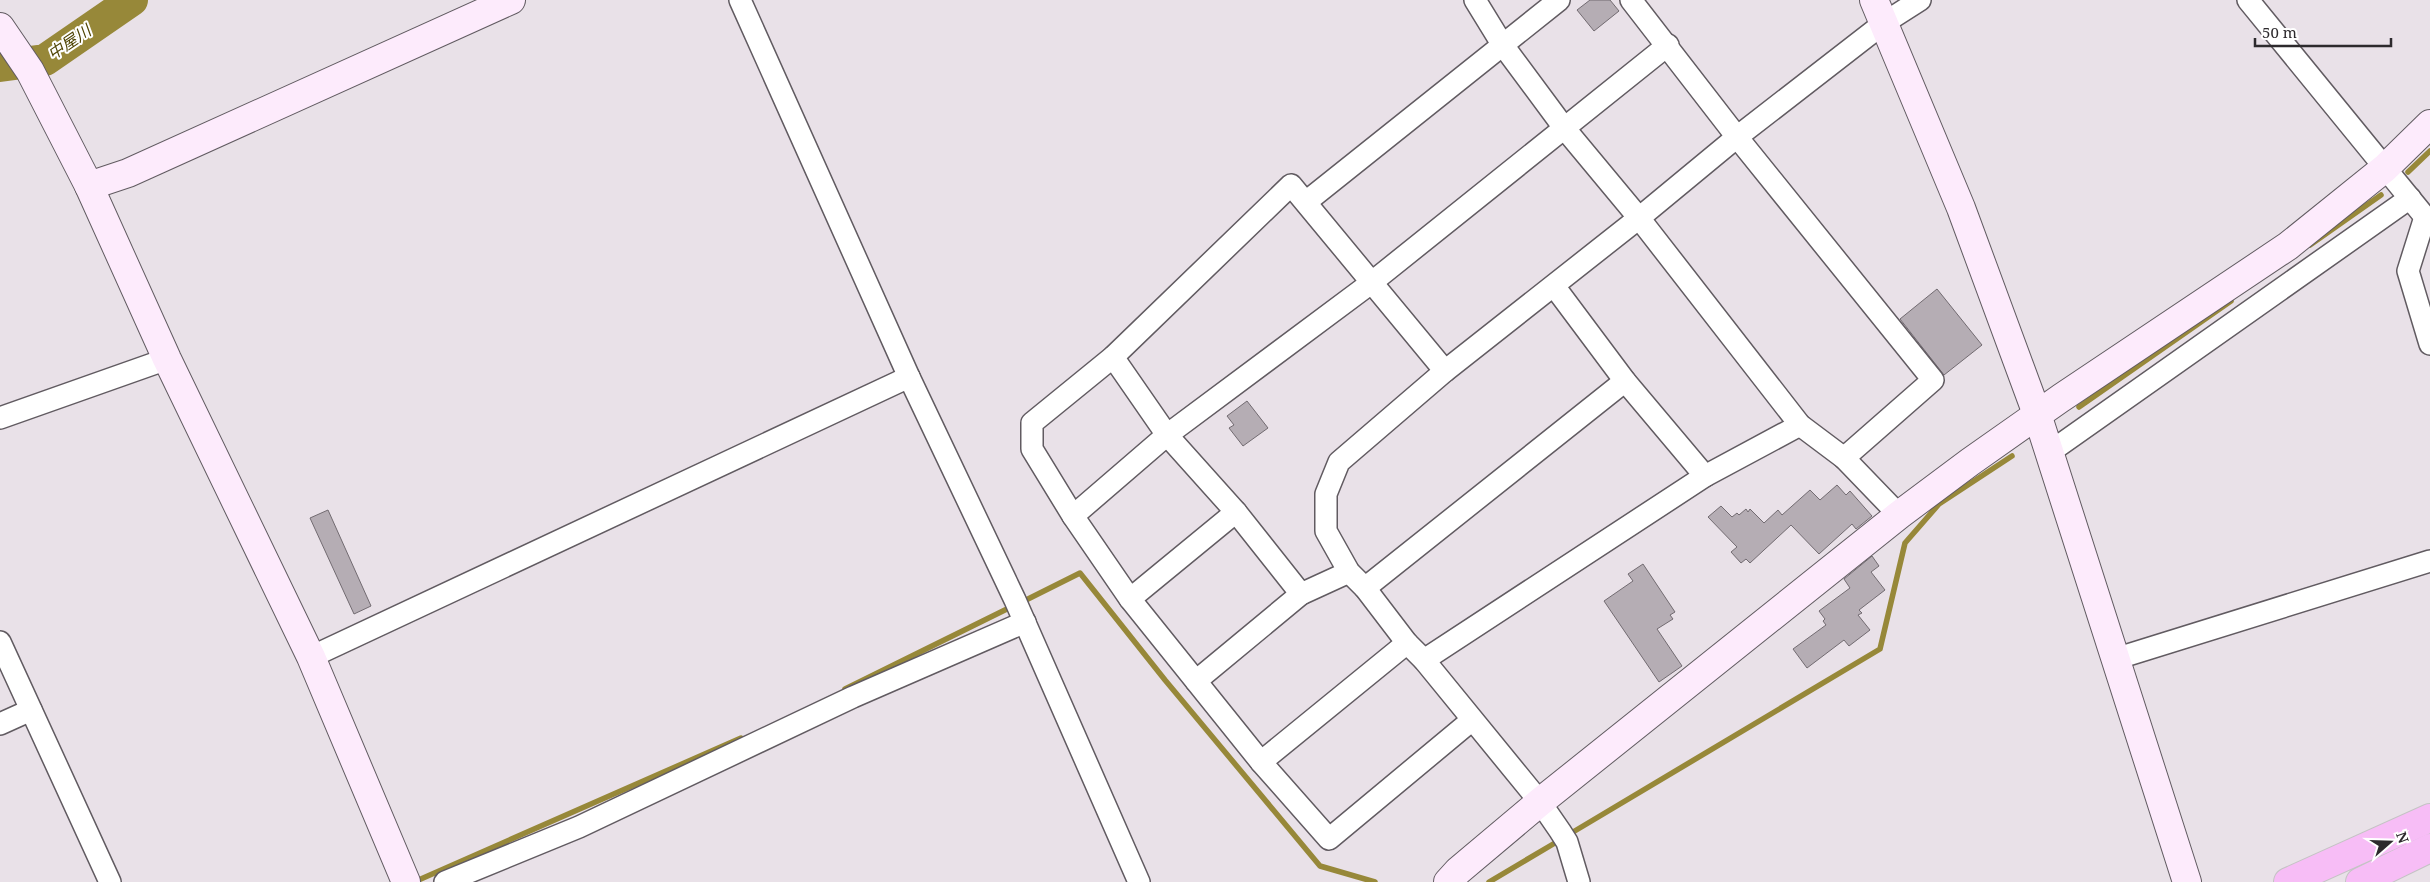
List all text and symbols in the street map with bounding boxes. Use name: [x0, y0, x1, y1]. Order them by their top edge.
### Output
scale bar: [2255, 15, 2391, 47]
water label: 中屋川: [43, 18, 97, 65]
text: 50 m: [2262, 22, 2297, 42]
north arrow: [2365, 817, 2415, 867]
text: N: [2392, 829, 2414, 846]

